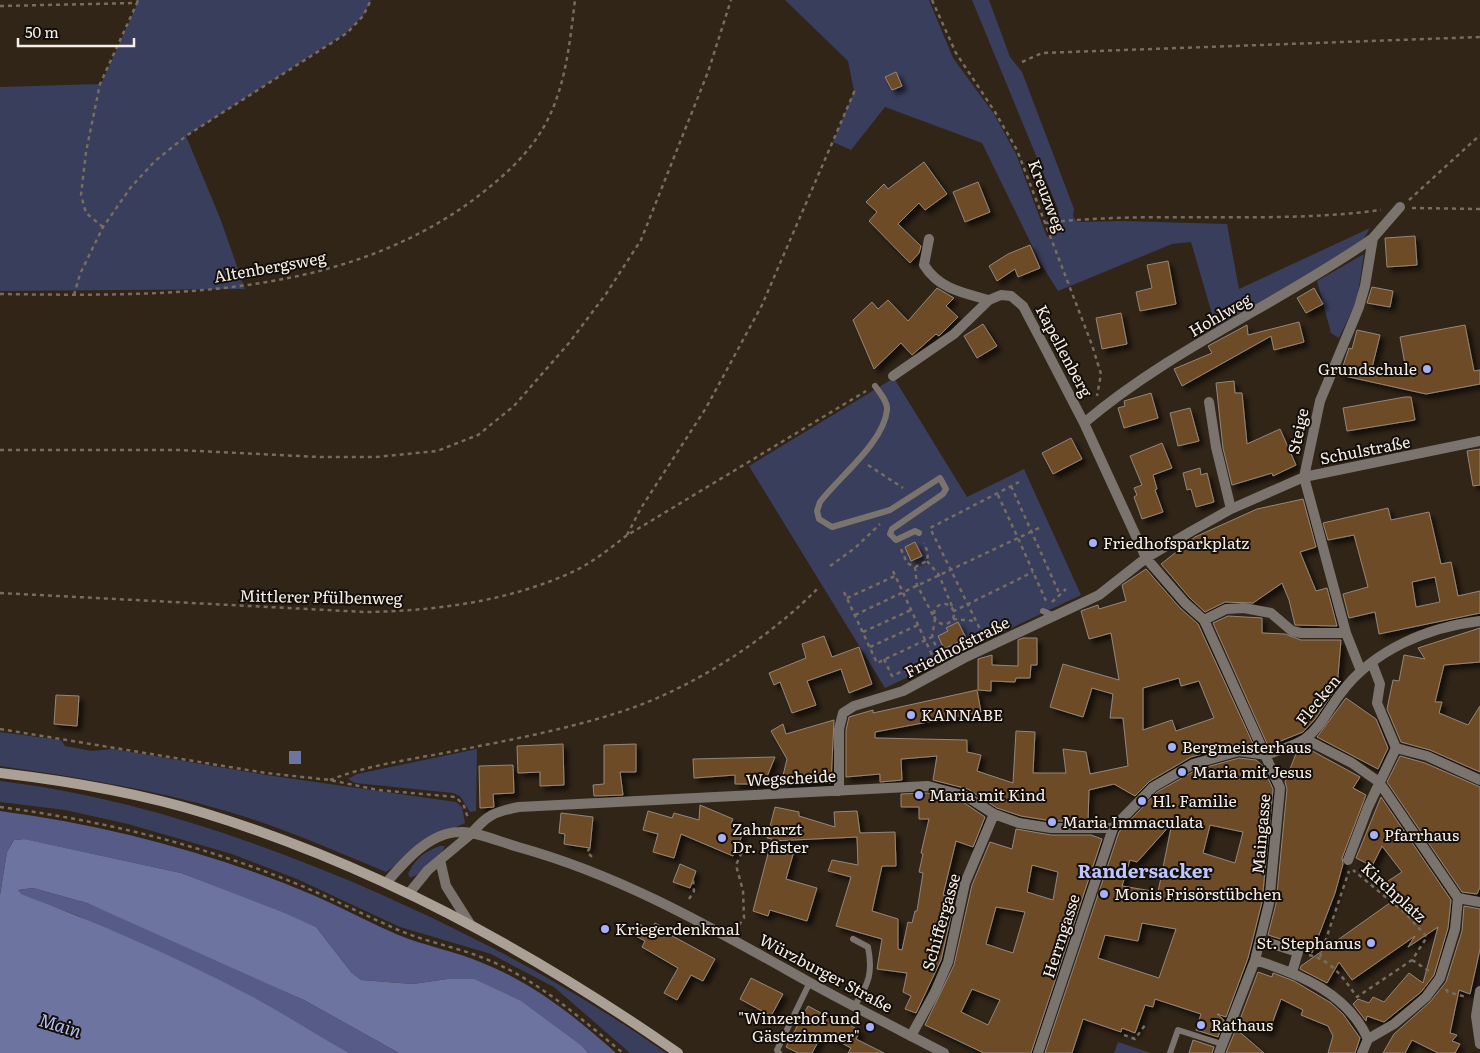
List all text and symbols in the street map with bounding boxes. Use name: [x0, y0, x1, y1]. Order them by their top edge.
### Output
scale bar: [18, 15, 134, 47]
text: 50 m: [25, 20, 59, 43]
street label: Kreuzweg: [1023, 156, 1073, 236]
street label: Altenbergsweg: [212, 244, 328, 288]
street label: Hohlweg: [1184, 286, 1255, 342]
street label: Kapellenberg: [1030, 300, 1099, 401]
place label: Grundschule: [1318, 356, 1417, 380]
marker: Grundschule: [1421, 363, 1433, 375]
street label: Steige: [1280, 406, 1314, 456]
street label: Schulstraße: [1318, 428, 1412, 470]
place label: Friedhofsparkplatz: [1103, 530, 1249, 554]
marker: Friedhofsparkplatz: [1087, 537, 1099, 549]
street label: Mittlerer Pfülbenweg: [239, 583, 403, 609]
street label: Friedhofstraße: [900, 609, 1013, 683]
street label: Flecken: [1289, 668, 1345, 730]
place label: KANNABE: [921, 702, 1003, 726]
marker: KANNABE: [905, 709, 917, 721]
place label: Bergmeisterhaus: [1182, 734, 1311, 758]
marker: Bergmeisterhaus: [1166, 741, 1178, 753]
place label: Maria mit Jesus: [1192, 759, 1312, 783]
street label: Wegscheide: [745, 763, 837, 791]
marker: Maria mit Jesus: [1176, 766, 1188, 778]
place label: Maria mit Kind: [929, 782, 1046, 806]
place label: Hl. Familie: [1152, 788, 1237, 812]
marker: Maria mit Kind: [913, 789, 925, 801]
street label: Maingasse: [1245, 793, 1275, 875]
marker: Hl. Familie: [1136, 795, 1148, 807]
place label: Maria Immaculata: [1062, 809, 1204, 833]
place label: Zahnarzt Dr. Pfister: [732, 816, 809, 858]
marker: Maria Immaculata: [1046, 816, 1058, 828]
place label: Pfarrhaus: [1384, 822, 1459, 846]
marker: Pfarrhaus: [1368, 829, 1380, 841]
marker: Zahnarzt Dr. Pfister: [716, 832, 728, 844]
street label: Kirchplatz: [1357, 855, 1433, 927]
district label: Randersacker: [1077, 856, 1213, 884]
street label: Schiffergasse: [915, 870, 965, 973]
place label: Monis Frisörstübchen: [1114, 881, 1282, 905]
marker: Monis Frisörstübchen: [1098, 888, 1110, 900]
street label: Herrngasse: [1035, 891, 1085, 981]
place label: Kriegerdenkmal: [615, 916, 740, 940]
marker: Kriegerdenkmal: [599, 923, 611, 935]
street label: Würzburger Straße: [755, 927, 897, 1017]
place label: St. Stephanus: [1256, 930, 1361, 954]
marker: St. Stephanus: [1365, 937, 1377, 949]
water label: Main: [36, 1005, 85, 1044]
place label: "Winzerhof und Gästezimmer": [738, 1005, 860, 1047]
place label: Rathaus: [1211, 1012, 1273, 1036]
marker: Rathaus: [1195, 1019, 1207, 1031]
marker: "Winzerhof und Gästezimmer": [864, 1021, 876, 1033]

